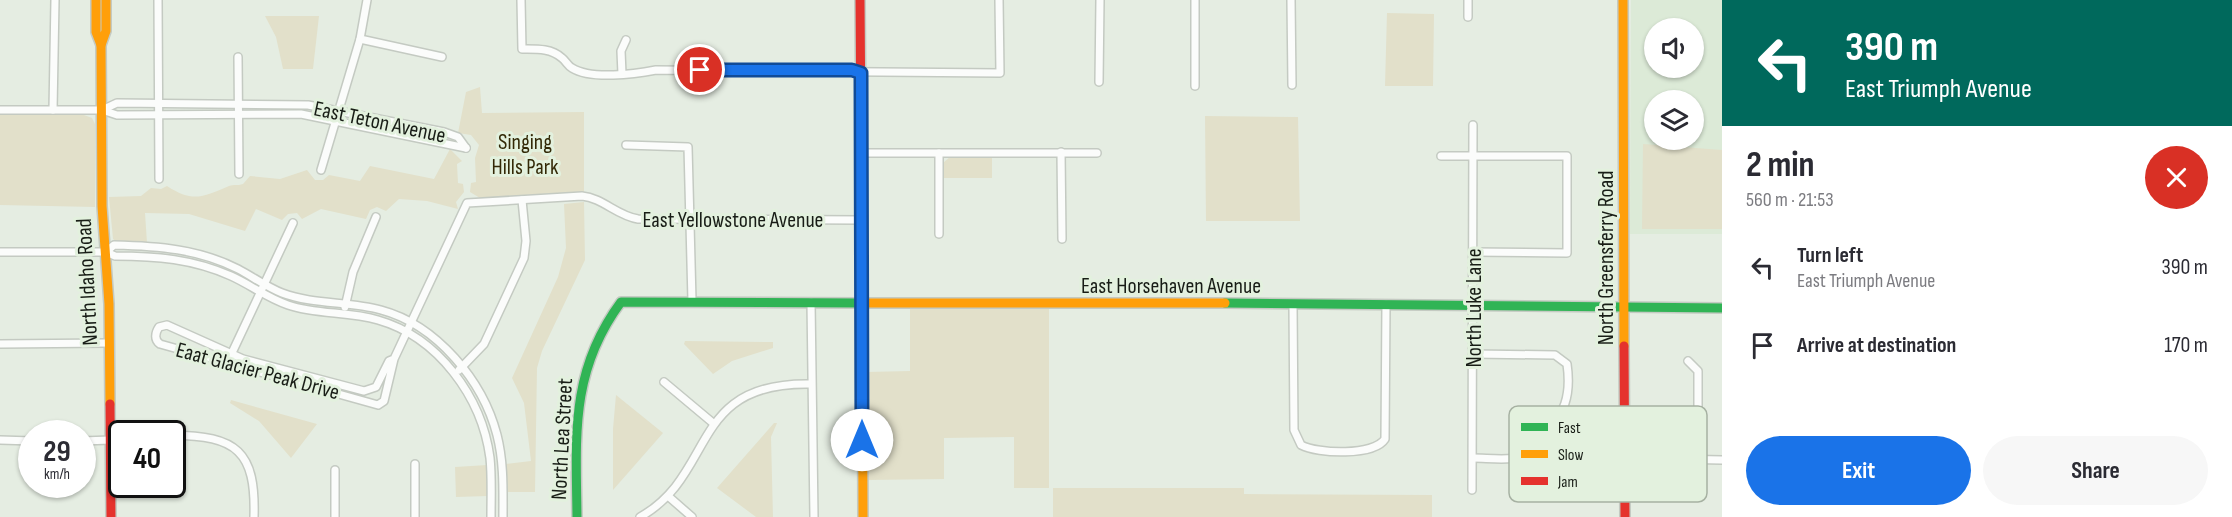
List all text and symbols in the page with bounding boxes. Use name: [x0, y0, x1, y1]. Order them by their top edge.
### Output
map controls: [1644, 18, 1704, 150]
button: sound: [1644, 18, 1704, 78]
text: 390 m: [1845, 22, 1938, 73]
icon: left: [1746, 24, 1824, 102]
pin: [674, 44, 725, 95]
icon: arrive: [683, 53, 716, 86]
text: East Triumph Avenue: [1845, 73, 2032, 105]
button: layers: [1644, 90, 1704, 150]
street label: East Teton Avenue: [311, 95, 448, 150]
park label: Singing Hills Park: [491, 129, 559, 181]
text: 2 min: [1746, 144, 1815, 187]
button: close: [2145, 146, 2208, 209]
street label: North Greensferry Road: [1593, 171, 1620, 345]
text: 560 m · 21:53: [1746, 188, 1834, 212]
street label: East Yellowstone Avenue: [643, 207, 823, 234]
street label: North Idaho Road: [71, 218, 104, 346]
text: Turn left: [1797, 242, 1863, 269]
street label: North Luke Lane: [1461, 248, 1488, 368]
icon: left: [1746, 251, 1779, 284]
text: 390 m: [2162, 254, 2208, 281]
text: East Triumph Avenue: [1797, 269, 1935, 293]
street label: East Horsehaven Avenue: [1081, 273, 1261, 300]
icon: arrive: [1746, 329, 1779, 362]
text: Arrive at destination: [1797, 332, 1956, 359]
text: 170 m: [2164, 332, 2208, 359]
street label: Eaat Glacier Peak Drive: [173, 337, 342, 406]
street label: North Lea Street: [546, 377, 579, 501]
legend: [1509, 406, 1707, 502]
position arrow: [830, 408, 894, 472]
text: Fast: [1558, 419, 1581, 438]
speed limit sign: 40: [108, 420, 186, 498]
text: 29: [43, 434, 71, 470]
button: Exit: [1746, 436, 1971, 505]
button: Share: [1983, 436, 2208, 505]
text: Slow: [1558, 446, 1583, 465]
text: km/h: [44, 465, 70, 484]
text: Jam: [1557, 473, 1578, 492]

